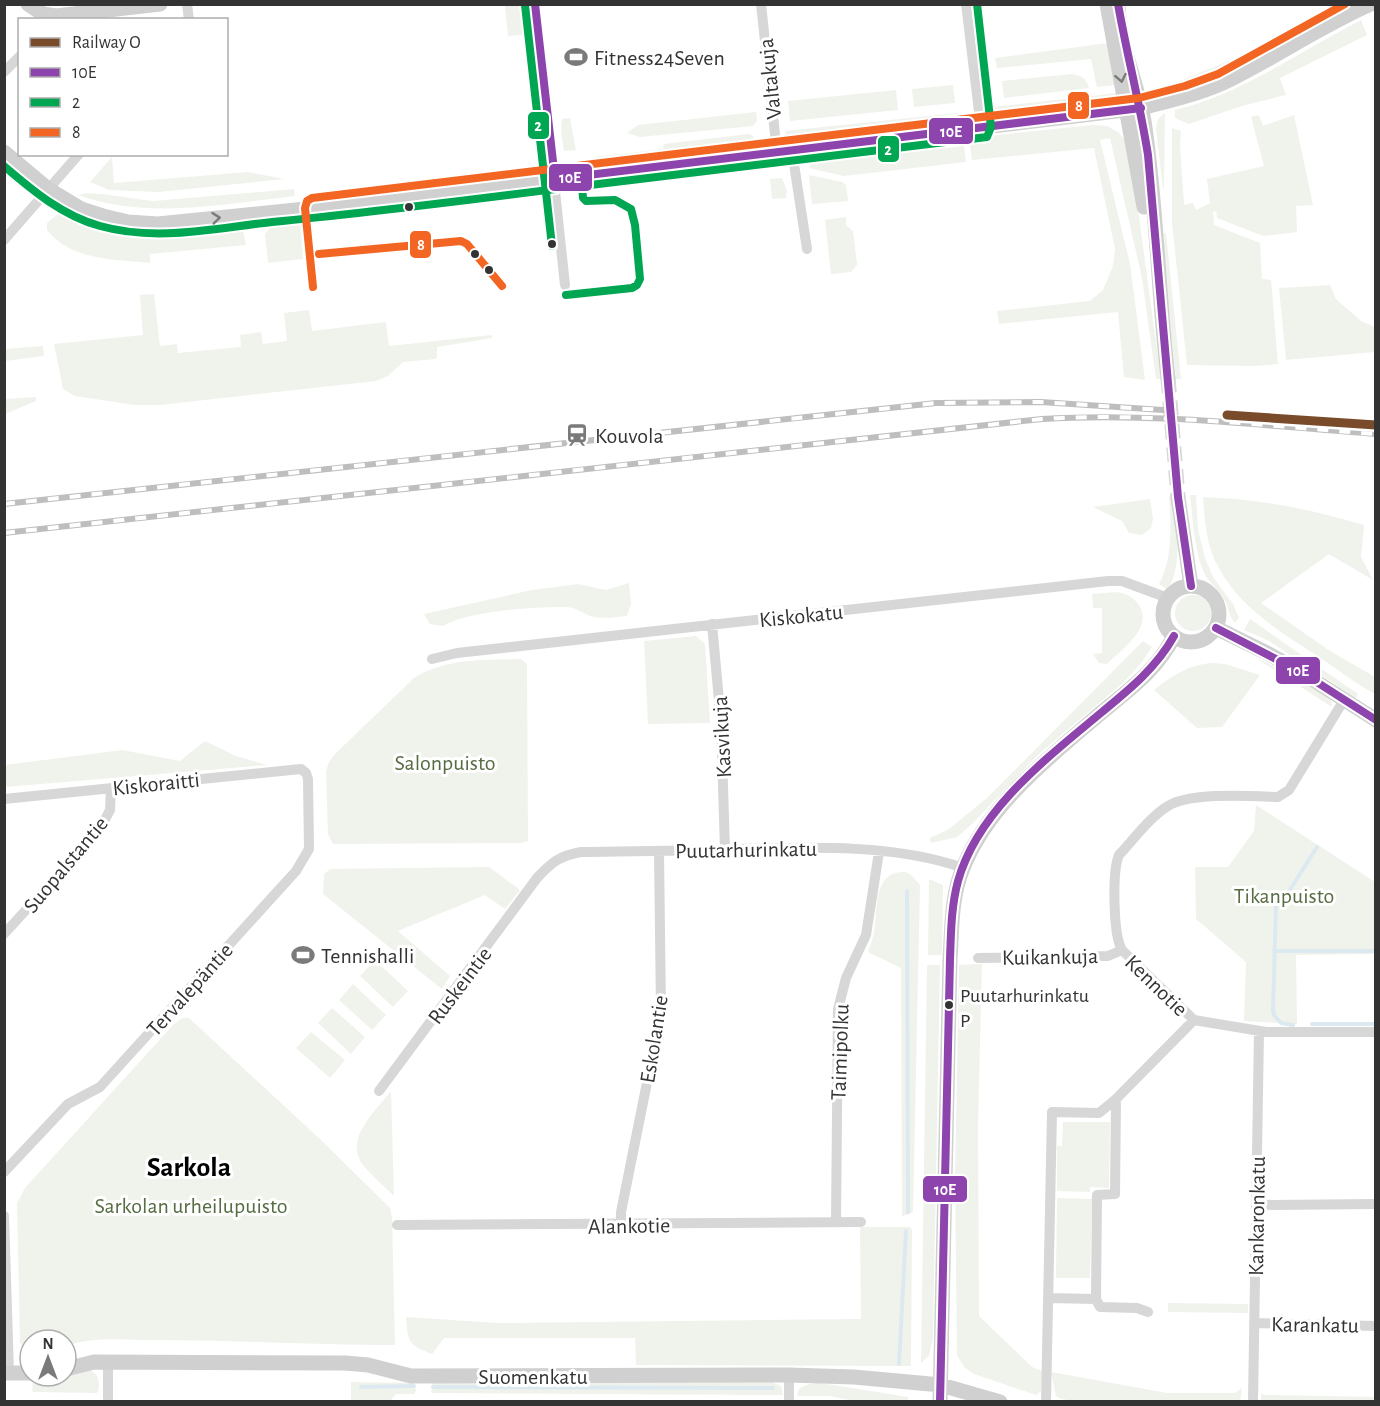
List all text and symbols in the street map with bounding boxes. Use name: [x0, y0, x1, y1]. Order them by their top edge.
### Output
legend: [18, 18, 228, 156]
text: Railway O: [72, 34, 141, 52]
street label: Valtakuja: [755, 37, 785, 120]
sports icon: Fitness24Seven: [563, 44, 589, 70]
place label: Fitness24Seven: [594, 47, 725, 69]
text: 10E: [72, 64, 97, 82]
one-way arrow: [1114, 73, 1127, 83]
line badge: 8: [1067, 91, 1090, 120]
text: 2: [72, 94, 80, 112]
text: 8: [1075, 98, 1083, 114]
line badge: 2: [527, 111, 550, 140]
line badge: 10E: [928, 117, 974, 145]
text: 2: [534, 118, 542, 134]
text: 8: [72, 124, 81, 142]
text: 10E: [940, 124, 962, 140]
line badge: 2: [877, 135, 900, 163]
text: 2: [884, 142, 892, 158]
line badge: 10E: [548, 163, 593, 192]
text: 10E: [559, 170, 581, 186]
unlabelled marker: [403, 201, 415, 213]
one-way arrow: [212, 212, 221, 225]
line badge: 8: [409, 230, 432, 259]
text: 8: [417, 237, 425, 253]
unlabelled marker: [546, 238, 558, 250]
unlabelled marker: [469, 248, 481, 260]
unlabelled marker: [483, 264, 495, 276]
station icon: Kouvola: [564, 422, 590, 448]
place label: Kouvola: [595, 425, 664, 447]
street label: Kiskokatu: [758, 601, 844, 631]
line badge: 10E: [1275, 656, 1321, 685]
text: 10E: [1287, 663, 1309, 679]
street label: Kasvikuja: [709, 695, 735, 778]
park label: Salonpuisto: [395, 752, 495, 774]
street label: Kiskoraitti: [111, 768, 201, 800]
street label: Suopalstantie: [19, 812, 112, 917]
street label: Puutarhurinkatu: [675, 838, 817, 862]
park label: Tikanpuisto: [1234, 885, 1334, 907]
street label: Tervalepäntie: [143, 939, 237, 1040]
sports icon: Tennishalli: [290, 942, 316, 968]
street label: Ruskeintie: [424, 943, 496, 1028]
place label: Tennishalli: [321, 945, 414, 967]
street label: Kuikankuja: [1002, 945, 1098, 969]
street label: Kennotie: [1121, 951, 1192, 1021]
place label: Puutarhurinkatu P: [960, 986, 1089, 1031]
street label: Eskolantie: [636, 994, 672, 1085]
marker: Puutarhurinkatu P: [943, 999, 955, 1011]
street label: Taimipolku: [827, 1003, 853, 1101]
district label: Sarkola: [147, 1154, 231, 1182]
street label: Kankaronkatu: [1245, 1156, 1269, 1276]
line badge: 10E: [922, 1175, 968, 1203]
text: 10E: [934, 1182, 956, 1198]
park label: Sarkolan urheilupuisto: [95, 1195, 287, 1217]
street label: Alankotie: [588, 1214, 670, 1238]
street label: Karankatu: [1271, 1313, 1359, 1337]
north arrow: [18, 1328, 78, 1388]
text: N: [42, 1336, 54, 1352]
street label: Suomenkatu: [478, 1366, 588, 1388]

